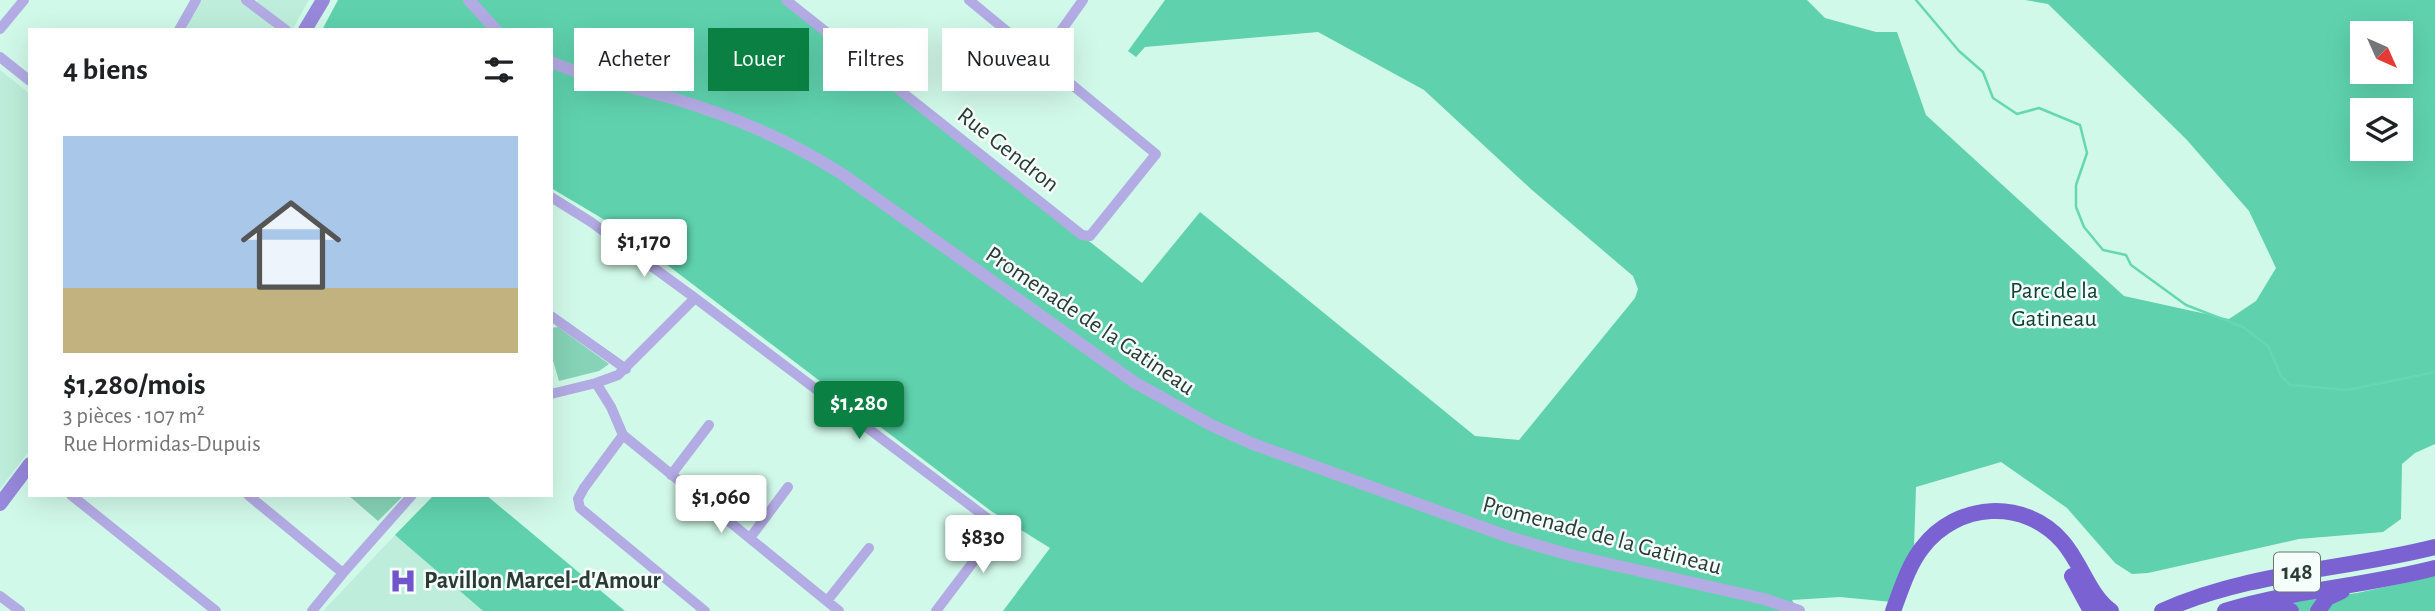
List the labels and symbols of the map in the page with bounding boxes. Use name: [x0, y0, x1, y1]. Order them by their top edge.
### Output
north arrow: [2350, 21, 2413, 84]
street label: Rue Gendron: [953, 103, 1063, 197]
pin: $1,170: [587, 219, 701, 279]
street label: Promenade de la Gatineau: [981, 242, 1199, 400]
park label: Parc de la Gatineau: [2010, 279, 2098, 331]
pin: $1,280: [802, 382, 916, 441]
pin: $1,060: [664, 476, 778, 535]
street label: Promenade de la Gatineau: [1480, 493, 1724, 579]
pin: $830: [942, 516, 1024, 575]
road number: 148: [2274, 552, 2320, 592]
hospital icon: Pavillon Marcel-d'Amour: [388, 566, 418, 596]
place label: Pavillon Marcel-d'Amour: [424, 569, 662, 593]

